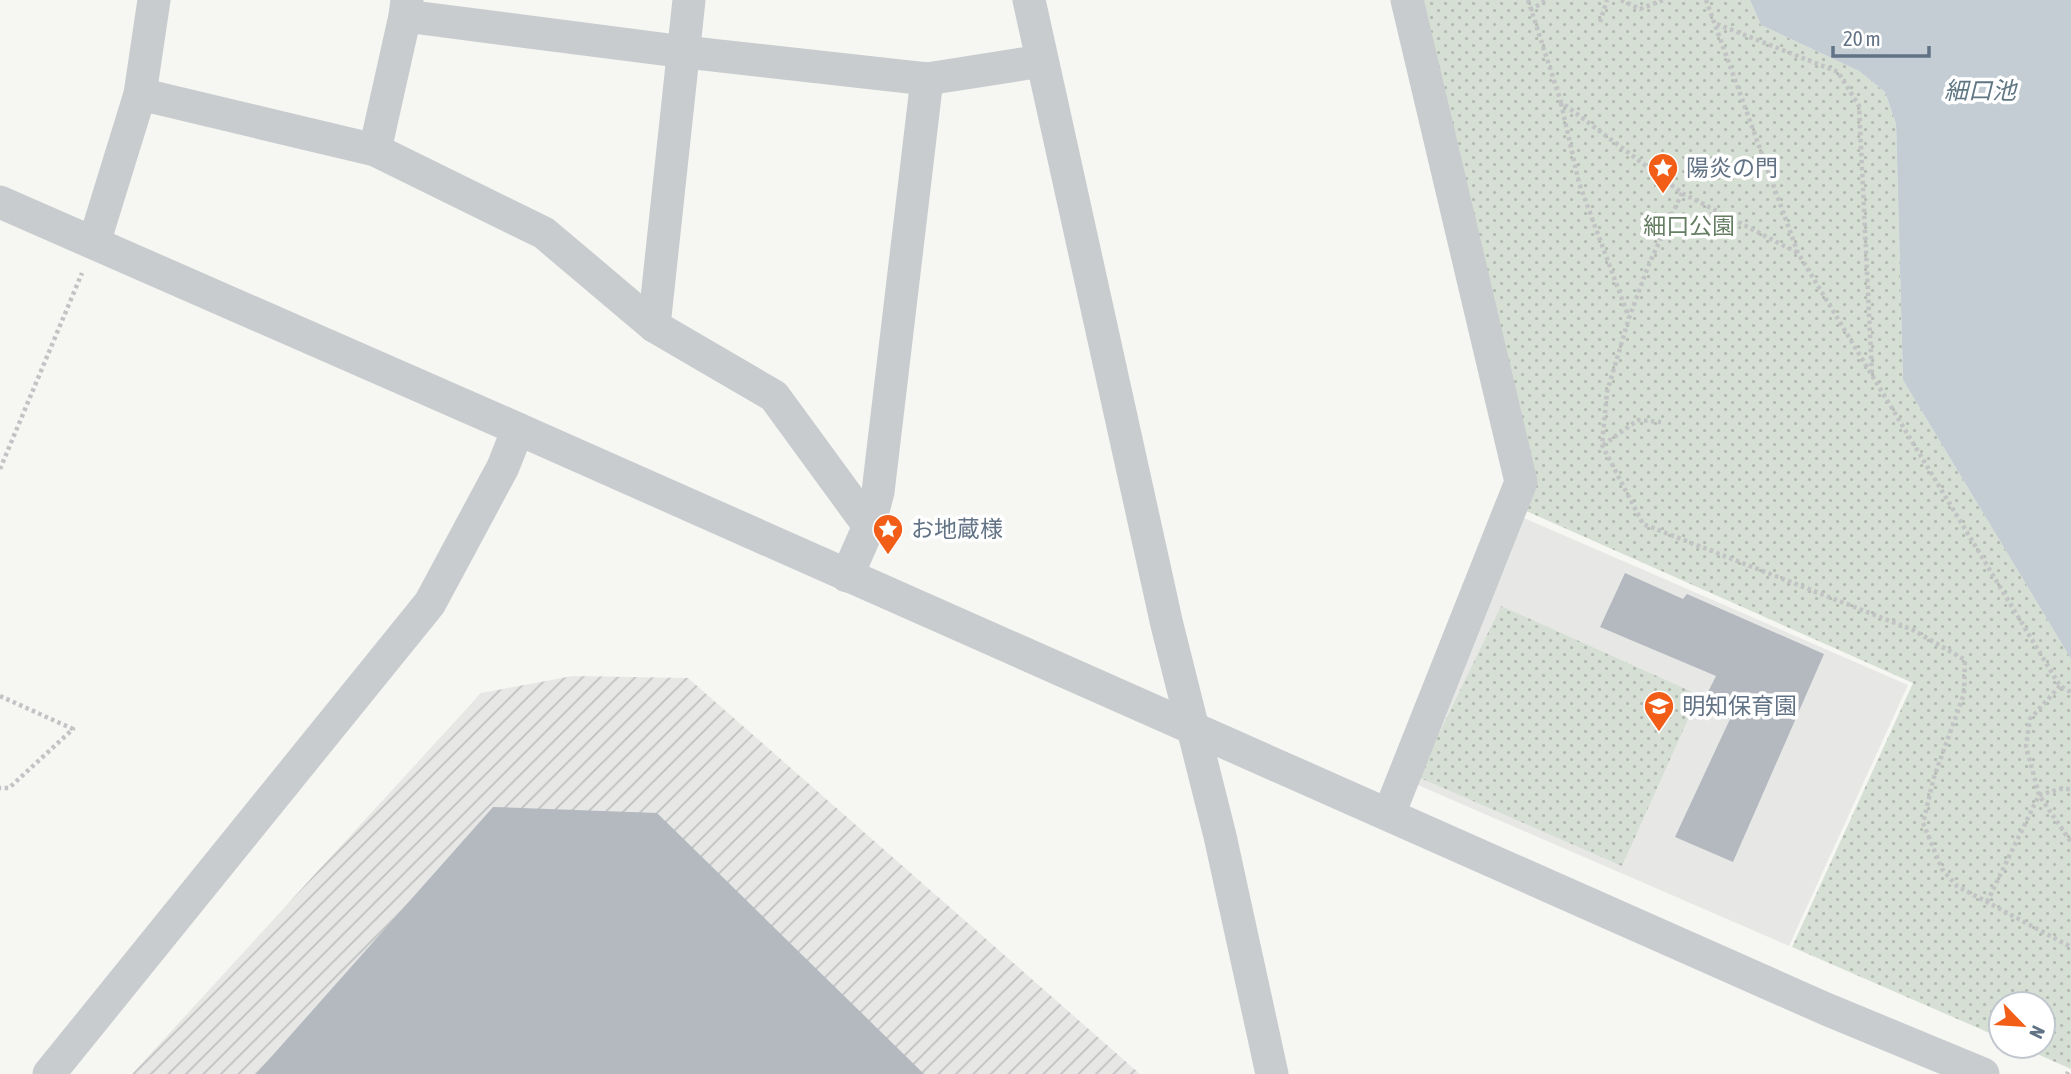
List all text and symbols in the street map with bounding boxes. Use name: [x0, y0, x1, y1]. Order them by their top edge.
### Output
scale bar: [1833, 14, 1929, 58]
text: 20 m: [1843, 26, 1881, 50]
water label: 細口池: [1944, 77, 2018, 104]
place icon: 陽炎の門: [1646, 151, 1680, 195]
place label: 陽炎の門: [1686, 155, 1778, 181]
park label: 細口公園: [1643, 213, 1735, 239]
place icon: お地蔵様: [871, 512, 905, 556]
place label: お地蔵様: [911, 516, 1003, 542]
school or university icon: 明知保育園: [1642, 689, 1676, 733]
place label: 明知保育園: [1682, 693, 1797, 719]
north arrow: [1987, 990, 2057, 1060]
text: N: [2025, 1022, 2050, 1042]

